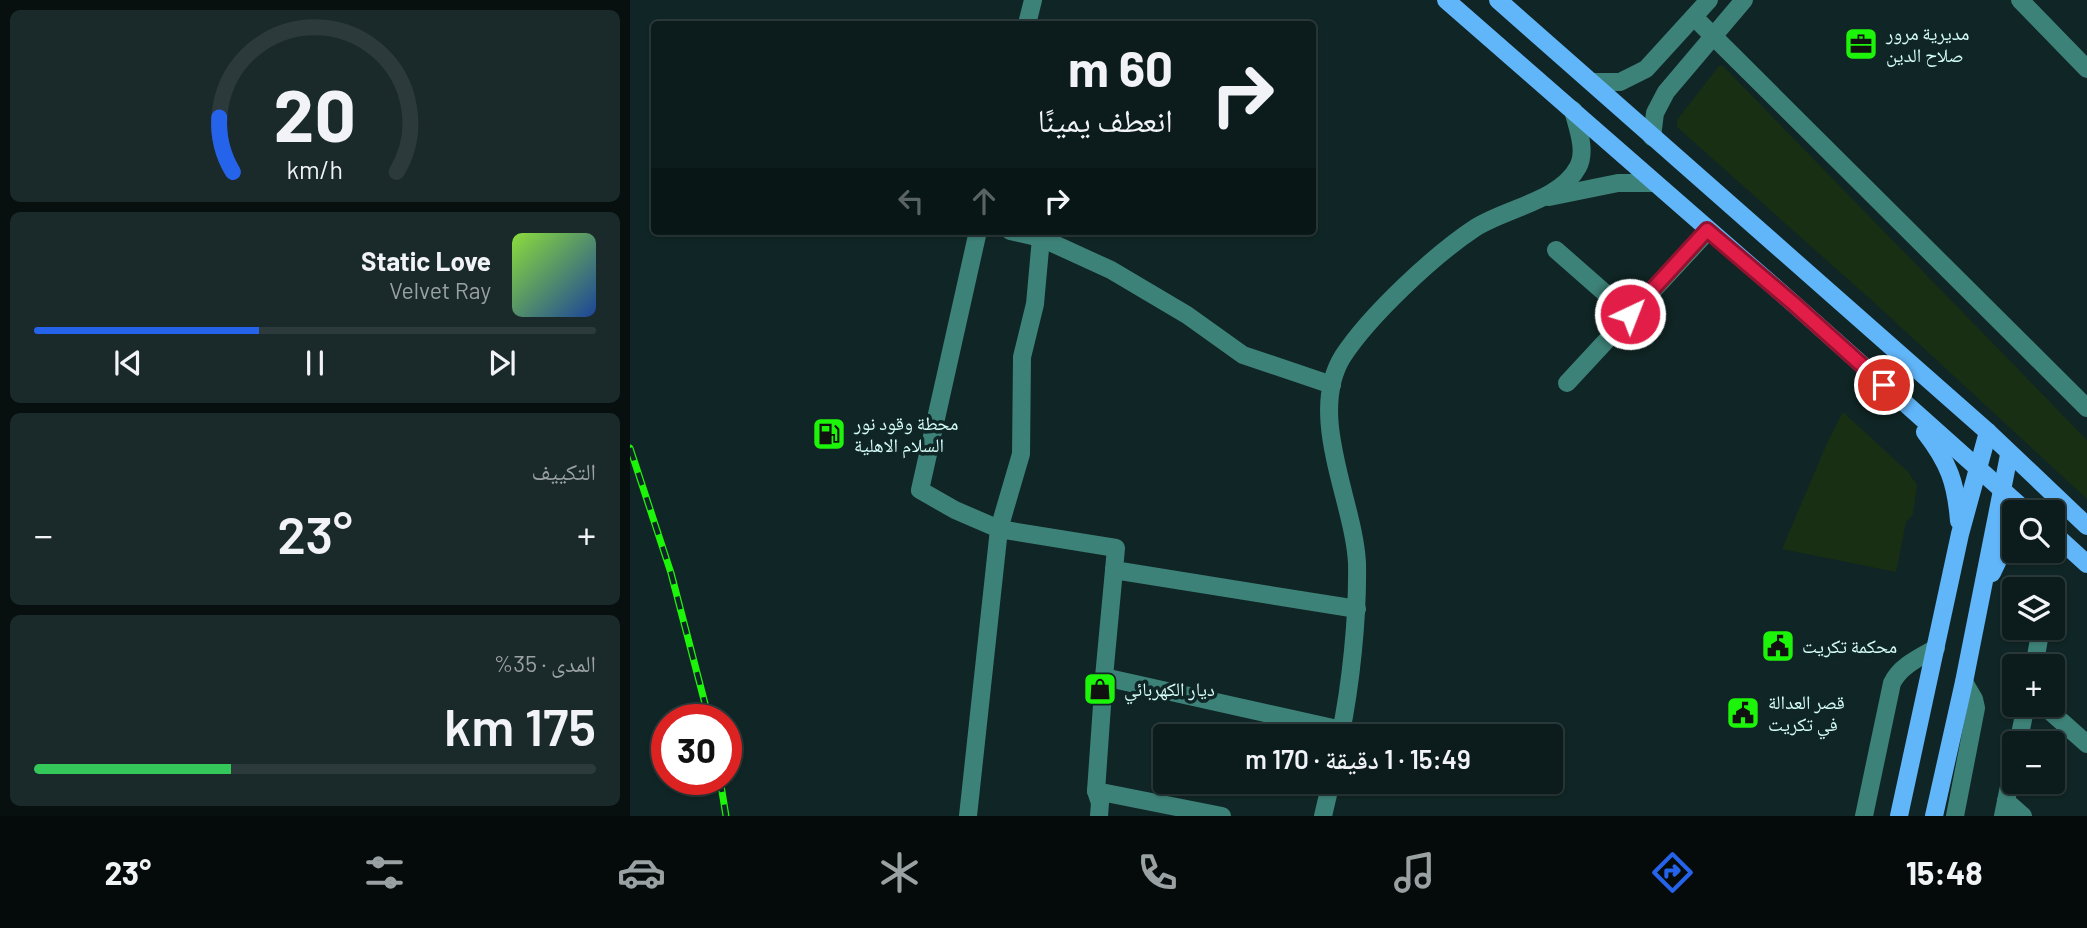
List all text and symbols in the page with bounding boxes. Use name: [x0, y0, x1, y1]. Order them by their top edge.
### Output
place label: مديرية مرور صلاح الدين: [1885, 21, 1969, 67]
office icon: مديرية مرور صلاح الدين: [1842, 25, 1880, 63]
text: 60 m: [1068, 38, 1173, 97]
icon: right: [1197, 49, 1288, 140]
text: 20: [274, 69, 356, 157]
text: انعطف يمينًا: [1038, 100, 1173, 138]
text: km/h: [287, 154, 343, 184]
icon: left: [892, 182, 930, 220]
icon: ahead: [965, 182, 1003, 220]
icon: right: [1038, 182, 1076, 220]
text: Static Love: [361, 245, 491, 276]
text: Velvet Ray: [389, 276, 491, 304]
position arrow: [1593, 277, 1667, 351]
icon: previous: [109, 344, 147, 382]
icon: pause: [296, 344, 334, 382]
icon: next: [483, 344, 521, 382]
pin: [1854, 355, 1914, 415]
icon: arrive: [1865, 366, 1903, 404]
place label: محطة وقود نور السلام الاهلية: [853, 411, 959, 459]
fuel station icon: محطة وقود نور السلام الاهلية: [810, 415, 848, 453]
text: التكييف: [531, 457, 596, 485]
map controls: [2002, 500, 2065, 794]
button: search: [2002, 500, 2065, 563]
text: 23°: [277, 502, 353, 564]
text: −: [34, 511, 53, 557]
text: +: [577, 511, 596, 557]
button: layers: [2002, 577, 2065, 640]
public building icon: محكمة تكريت: [1759, 627, 1797, 665]
place label: محكمة تكريت: [1802, 634, 1897, 658]
text: المدى · 35%: [494, 649, 596, 677]
button: +: [2002, 654, 2065, 717]
shop icon: ديار الكهربائي: [1081, 670, 1119, 708]
place label: ديار الكهربائي: [1124, 677, 1215, 705]
place label: قصر العدالة في تكريت: [1768, 690, 1845, 740]
text: 175 km: [444, 694, 596, 756]
public building icon: قصر العدالة في تكريت: [1724, 694, 1762, 732]
speed limit sign: 30: [651, 704, 742, 795]
button: −: [2002, 731, 2065, 794]
text: 15:49 · 1 دقيقة · 170 m: [1245, 743, 1471, 774]
icon: filters: [360, 848, 409, 897]
icon: car: [617, 848, 666, 897]
icon: climate: [875, 848, 924, 897]
icon: phone: [1133, 848, 1182, 897]
icon: music: [1390, 848, 1439, 897]
icon: directions: [1648, 848, 1697, 897]
text: 23°: [104, 853, 151, 891]
text: 15:48: [1906, 853, 1983, 891]

